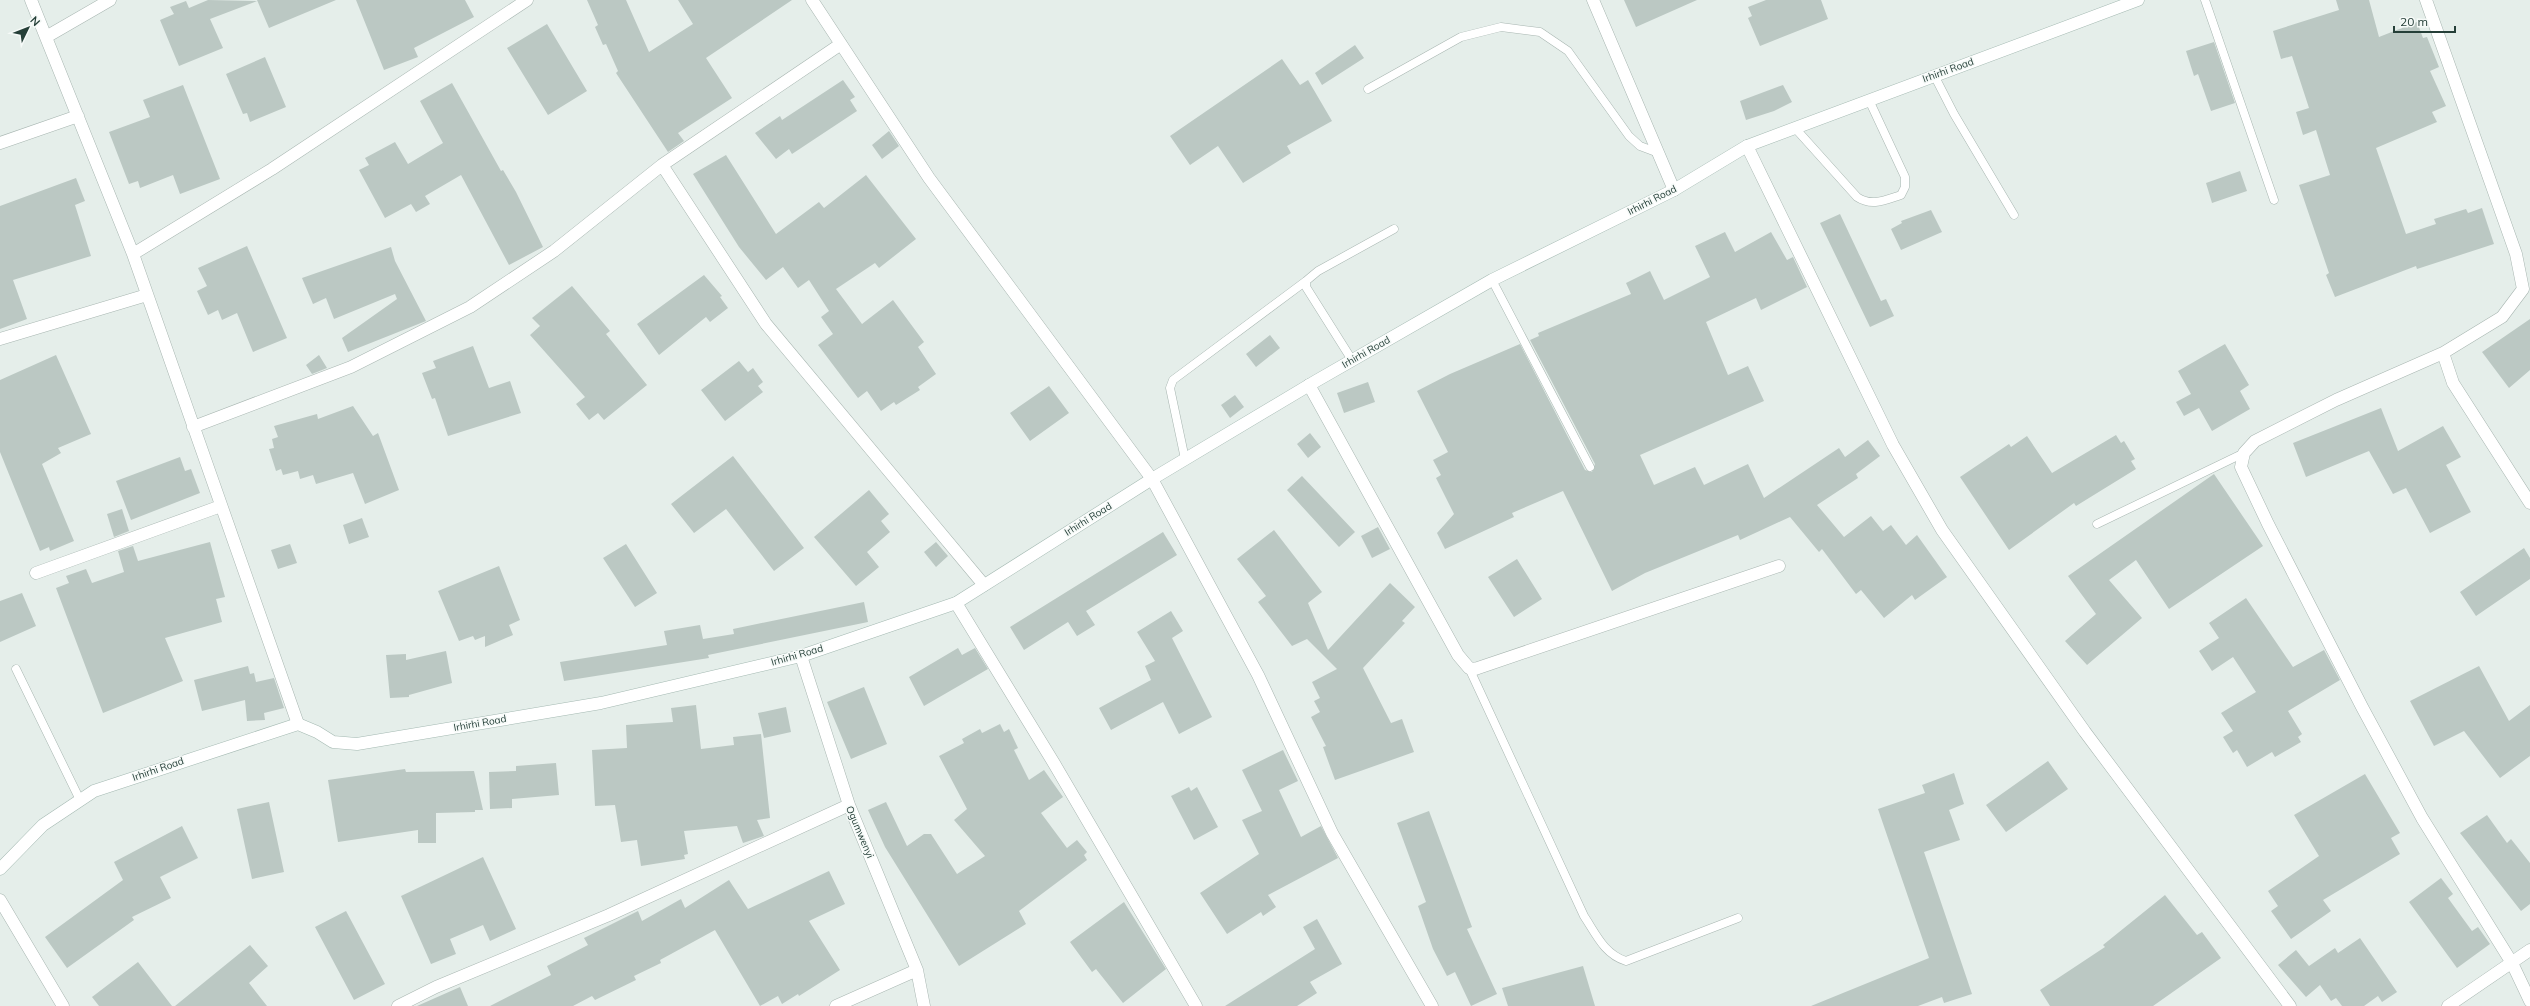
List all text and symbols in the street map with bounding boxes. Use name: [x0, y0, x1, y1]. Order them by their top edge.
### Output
north arrow: [8, 8, 48, 48]
scale bar: [2394, 8, 2455, 34]
text: N: [27, 13, 43, 29]
text: 20 m: [2400, 14, 2428, 29]
street label: Irhirhi Road: [1921, 55, 1975, 85]
street label: Irhirhi Road: [1625, 182, 1679, 218]
street label: Irhirhi Road: [1340, 333, 1392, 371]
street label: Irhirhi Road: [1062, 499, 1114, 539]
street label: Irhirhi Road: [770, 641, 824, 669]
street label: Irhirhi Road: [453, 712, 507, 734]
street label: Irhirhi Road: [131, 754, 185, 784]
street label: Ogumwenyi: [843, 804, 877, 860]

